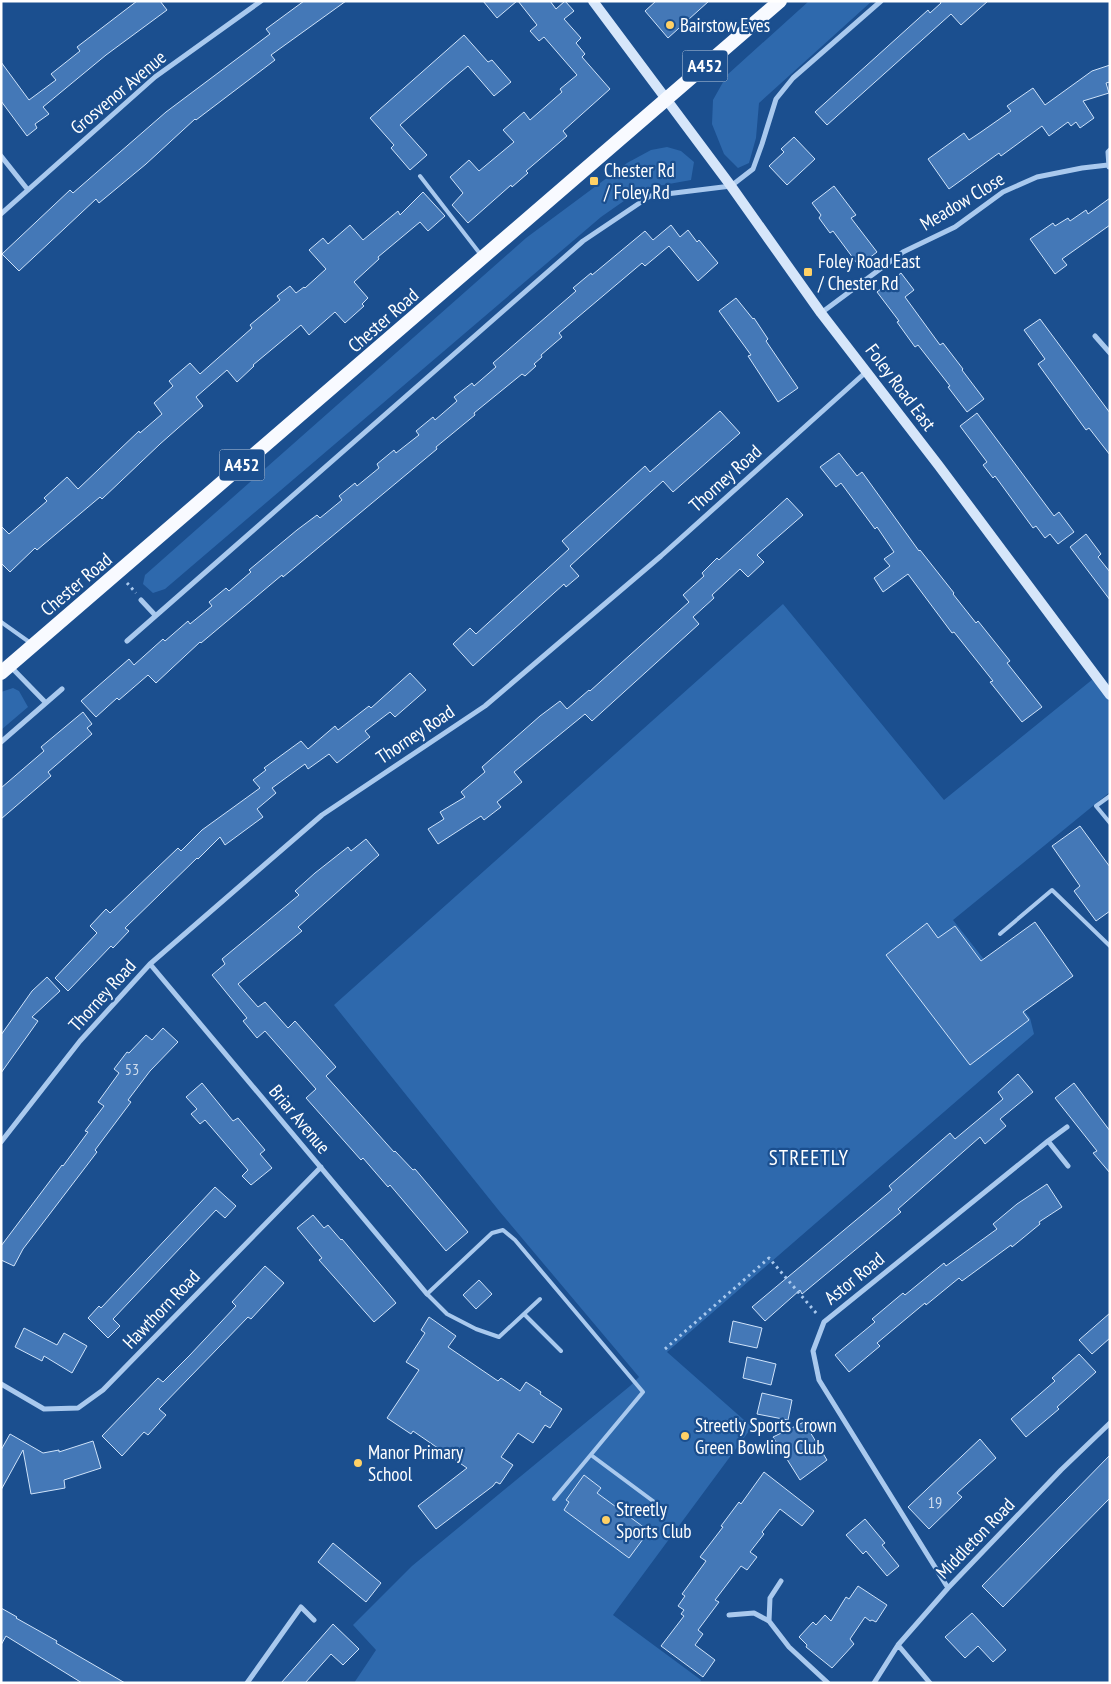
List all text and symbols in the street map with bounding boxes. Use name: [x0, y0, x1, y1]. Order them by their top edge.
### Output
place label: Bairstow Eves: [680, 13, 770, 37]
marker: Bairstow Eves: [664, 19, 676, 31]
street label: Grosvenor Avenue: [65, 45, 171, 139]
road number: A452: [682, 50, 728, 82]
place label: Chester Rd / Foley Rd: [603, 158, 675, 204]
street label: Meadow Close: [915, 166, 1009, 236]
marker: Chester Rd / Foley Rd: [588, 175, 600, 187]
place label: Foley Road East / Chester Rd: [817, 249, 921, 295]
marker: Foley Road East / Chester Rd: [802, 266, 814, 278]
street label: Chester Road: [343, 283, 423, 357]
street label: Foley Road East: [861, 339, 942, 436]
street label: Thorney Road: [684, 439, 766, 517]
road number: A452: [220, 450, 264, 480]
street label: Chester Road: [35, 547, 117, 621]
street label: Thorney Road: [371, 699, 459, 769]
street label: Thorney Road: [63, 954, 141, 1036]
house number: 53: [125, 1059, 139, 1079]
street label: Briar Avenue: [264, 1080, 336, 1158]
district label: STREETLY: [769, 1144, 849, 1171]
street label: Astor Road: [819, 1247, 889, 1309]
street label: Hawthorn Road: [117, 1264, 205, 1354]
place label: Streetly Sports Crown Green Bowling Club: [695, 1413, 837, 1459]
marker: Streetly Sports Crown Green Bowling Club: [679, 1430, 691, 1442]
place label: Manor Primary School: [368, 1440, 464, 1486]
marker: Manor Primary School: [352, 1457, 364, 1469]
house number: 19: [928, 1492, 942, 1512]
street label: Middleton Road: [931, 1493, 1019, 1583]
place label: Streetly Sports Club: [616, 1497, 692, 1543]
marker: Streetly Sports Club: [600, 1514, 612, 1526]

